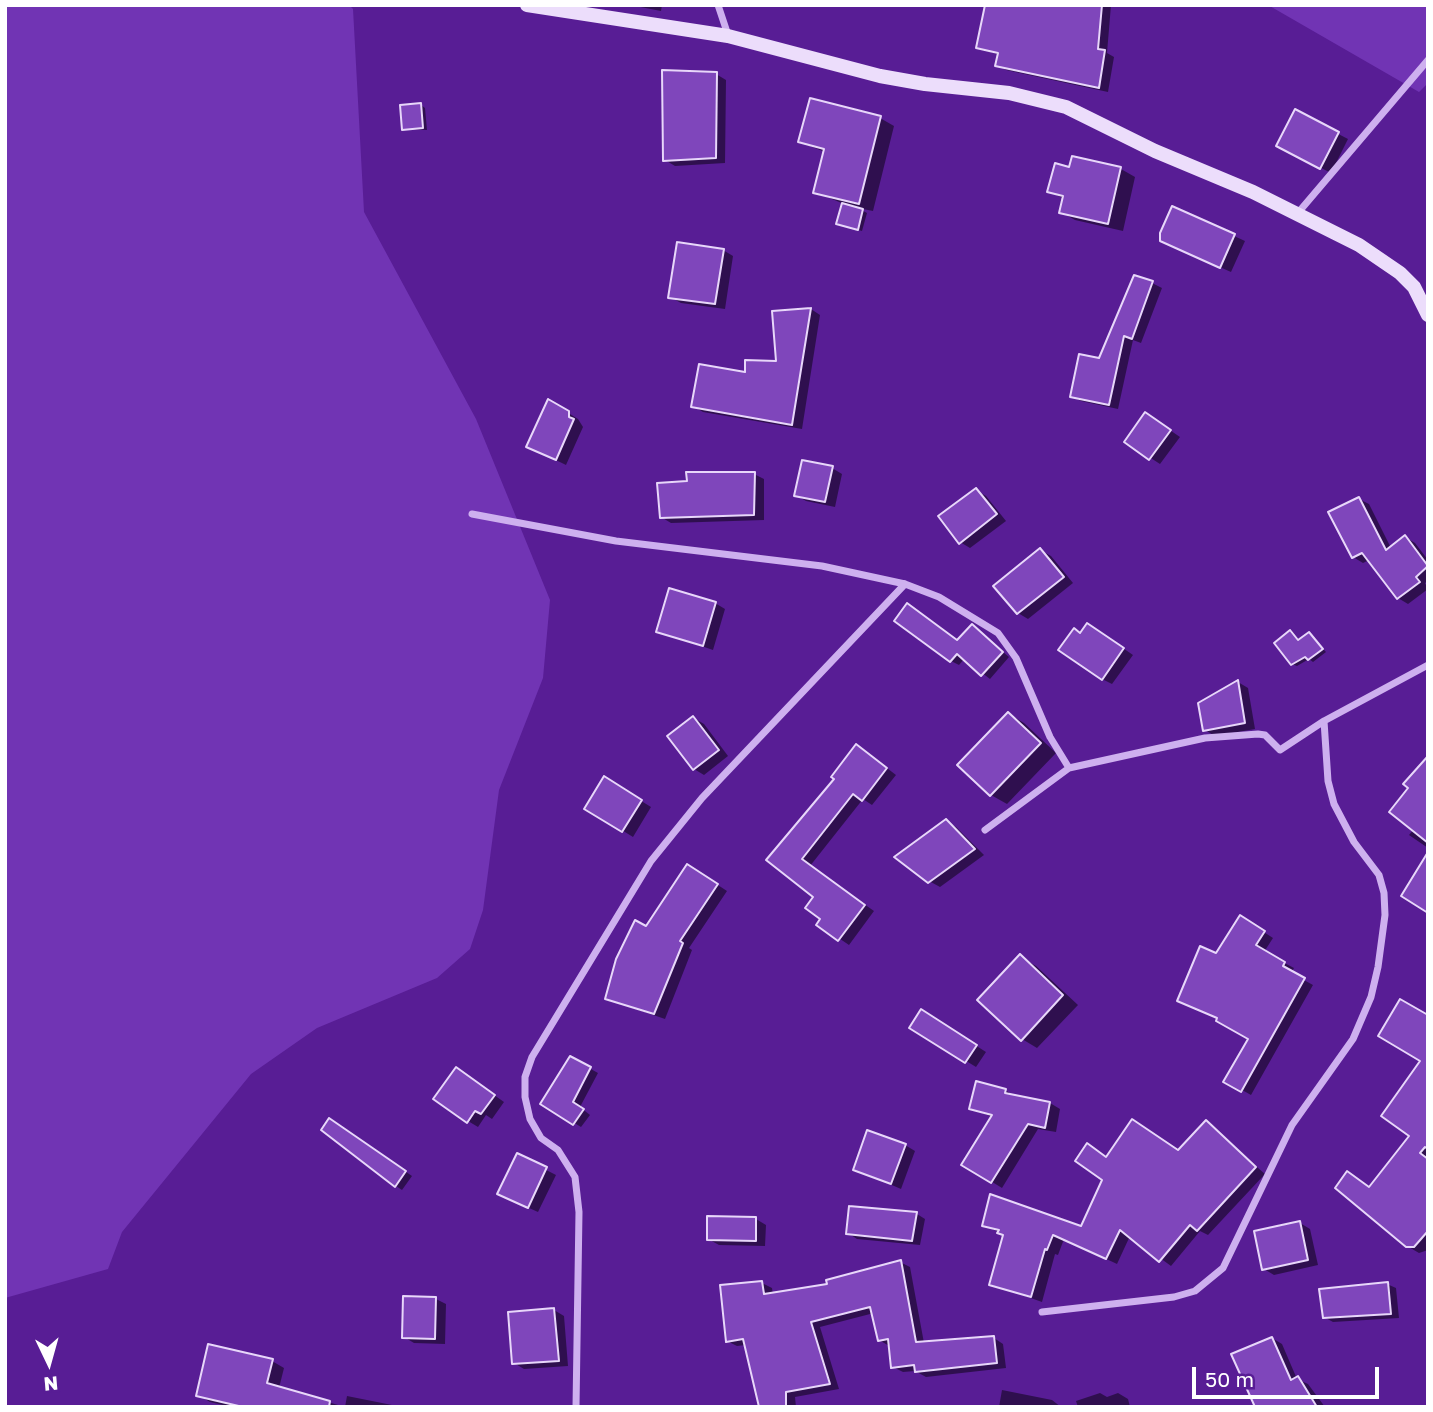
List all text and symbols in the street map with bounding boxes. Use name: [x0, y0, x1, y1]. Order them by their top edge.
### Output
north arrow: [14, 1328, 84, 1398]
scale bar: [1195, 1352, 1382, 1396]
text: 50 m: [1205, 1366, 1254, 1392]
text: N: [43, 1372, 59, 1397]

